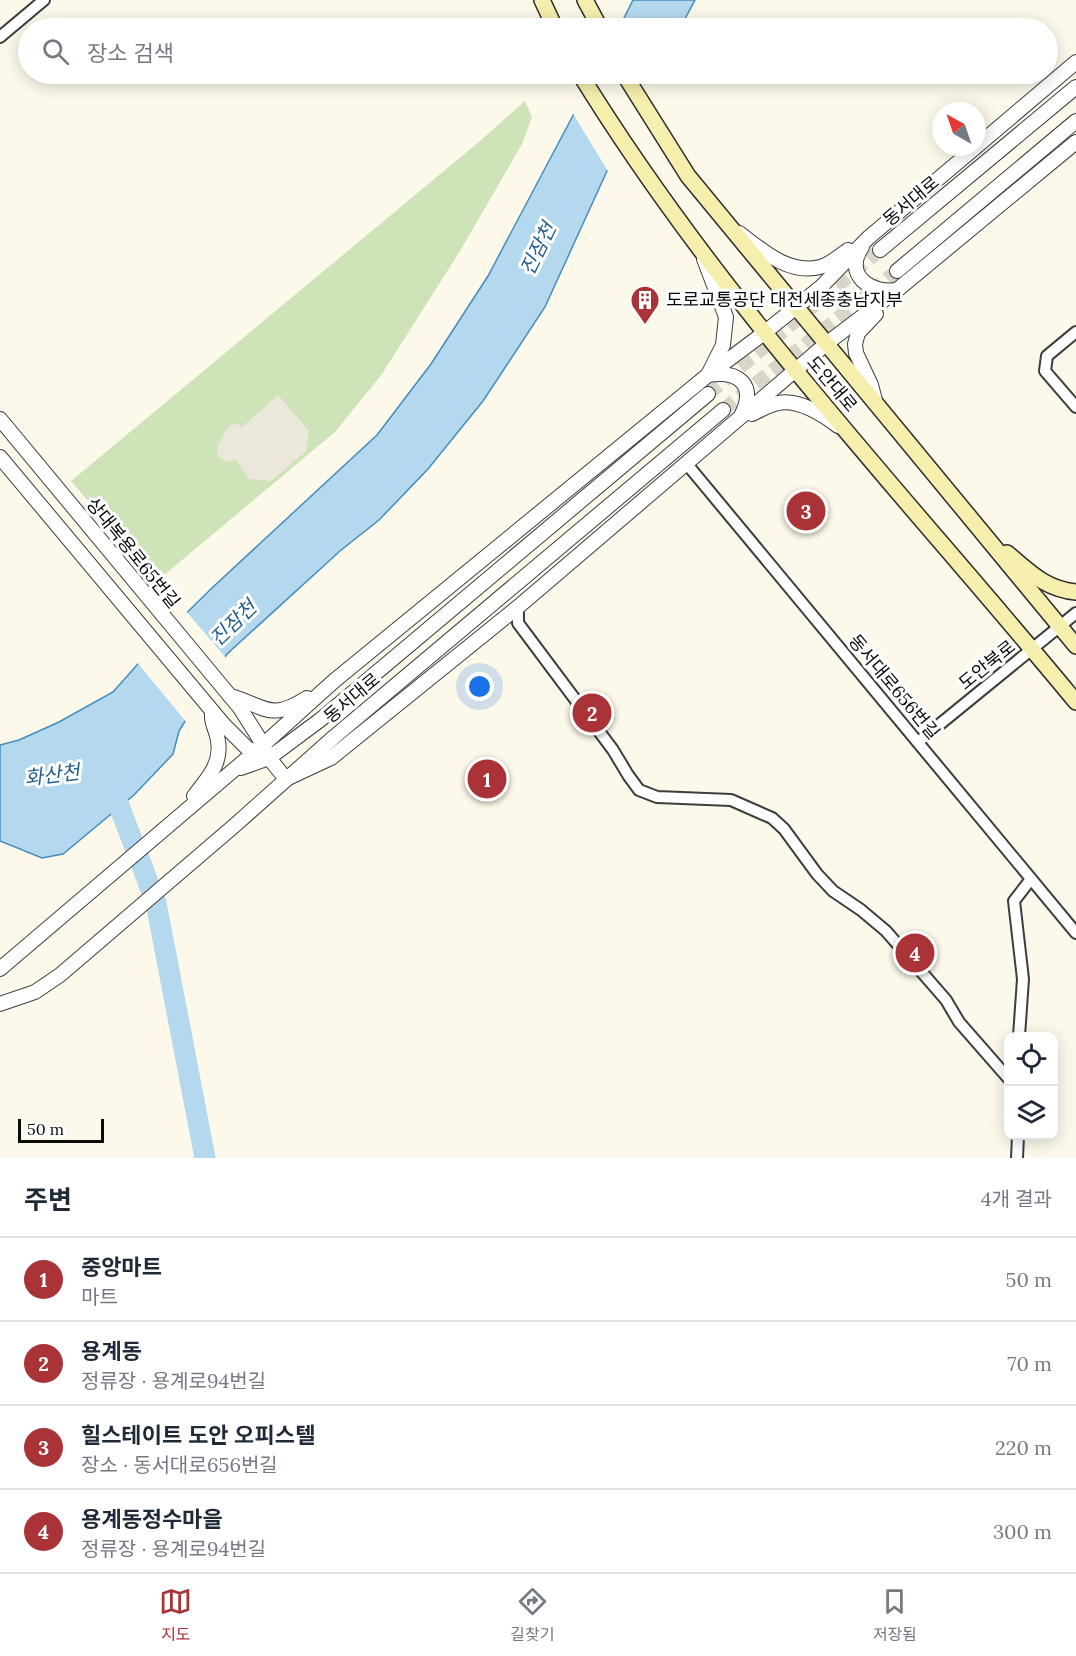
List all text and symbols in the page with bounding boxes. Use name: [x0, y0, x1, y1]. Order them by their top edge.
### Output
search box: [18, 18, 1058, 84]
icon: search: [39, 35, 72, 68]
text: 장소 검색: [87, 39, 174, 67]
north arrow: [932, 102, 986, 156]
street label: 동서대로: [878, 171, 943, 231]
water label: 진잠천: [514, 216, 562, 279]
building icon: 도로교통공단 대전세종충남지부: [629, 284, 661, 326]
place label: 도로교통공단 대전세종충남지부: [666, 288, 903, 311]
street label: 도안대로: [802, 351, 862, 416]
pin: 3: [786, 488, 826, 534]
street label: 상대복용로65번길: [82, 493, 185, 613]
water label: 진잠천: [204, 593, 263, 651]
street label: 동서대로656번길: [844, 629, 945, 744]
street label: 도안북로: [954, 635, 1020, 694]
street label: 동서대로: [319, 668, 384, 728]
your location: [465, 672, 494, 701]
pin: 2: [572, 690, 612, 736]
pin: 1: [468, 756, 506, 802]
water label: 화산천: [23, 758, 83, 790]
pin: 4: [896, 930, 934, 976]
map controls: [1004, 1032, 1058, 1140]
button: locate: [1004, 1032, 1058, 1086]
button: layers: [1004, 1086, 1058, 1140]
scale bar: [18, 1116, 104, 1144]
text: 50 m: [27, 1119, 64, 1139]
text: 주변: [24, 1183, 72, 1216]
text: 4개 결과: [981, 1186, 1052, 1211]
text: 중앙마트: [81, 1253, 162, 1281]
text: 1: [39, 1267, 48, 1292]
text: 50 m: [1006, 1267, 1052, 1292]
text: 마트: [81, 1284, 118, 1309]
text: 용계동: [81, 1337, 142, 1365]
text: 2: [38, 1351, 49, 1376]
text: 70 m: [1007, 1351, 1052, 1376]
text: 정류장 · 용계로94번길: [81, 1368, 266, 1393]
text: 힐스테이트 도안 오피스텔: [81, 1421, 315, 1449]
text: 3: [38, 1435, 49, 1460]
text: 220 m: [995, 1435, 1052, 1460]
text: 장소 · 동서대로656번길: [81, 1452, 278, 1477]
text: 용계동정수마을: [81, 1505, 223, 1533]
text: 4: [38, 1519, 49, 1544]
text: 300 m: [993, 1519, 1052, 1544]
text: 정류장 · 용계로94번길: [81, 1536, 266, 1561]
tab: 지도: [159, 1585, 192, 1645]
tab: 길찾기: [510, 1585, 555, 1645]
tab: 저장됨: [873, 1585, 917, 1645]

